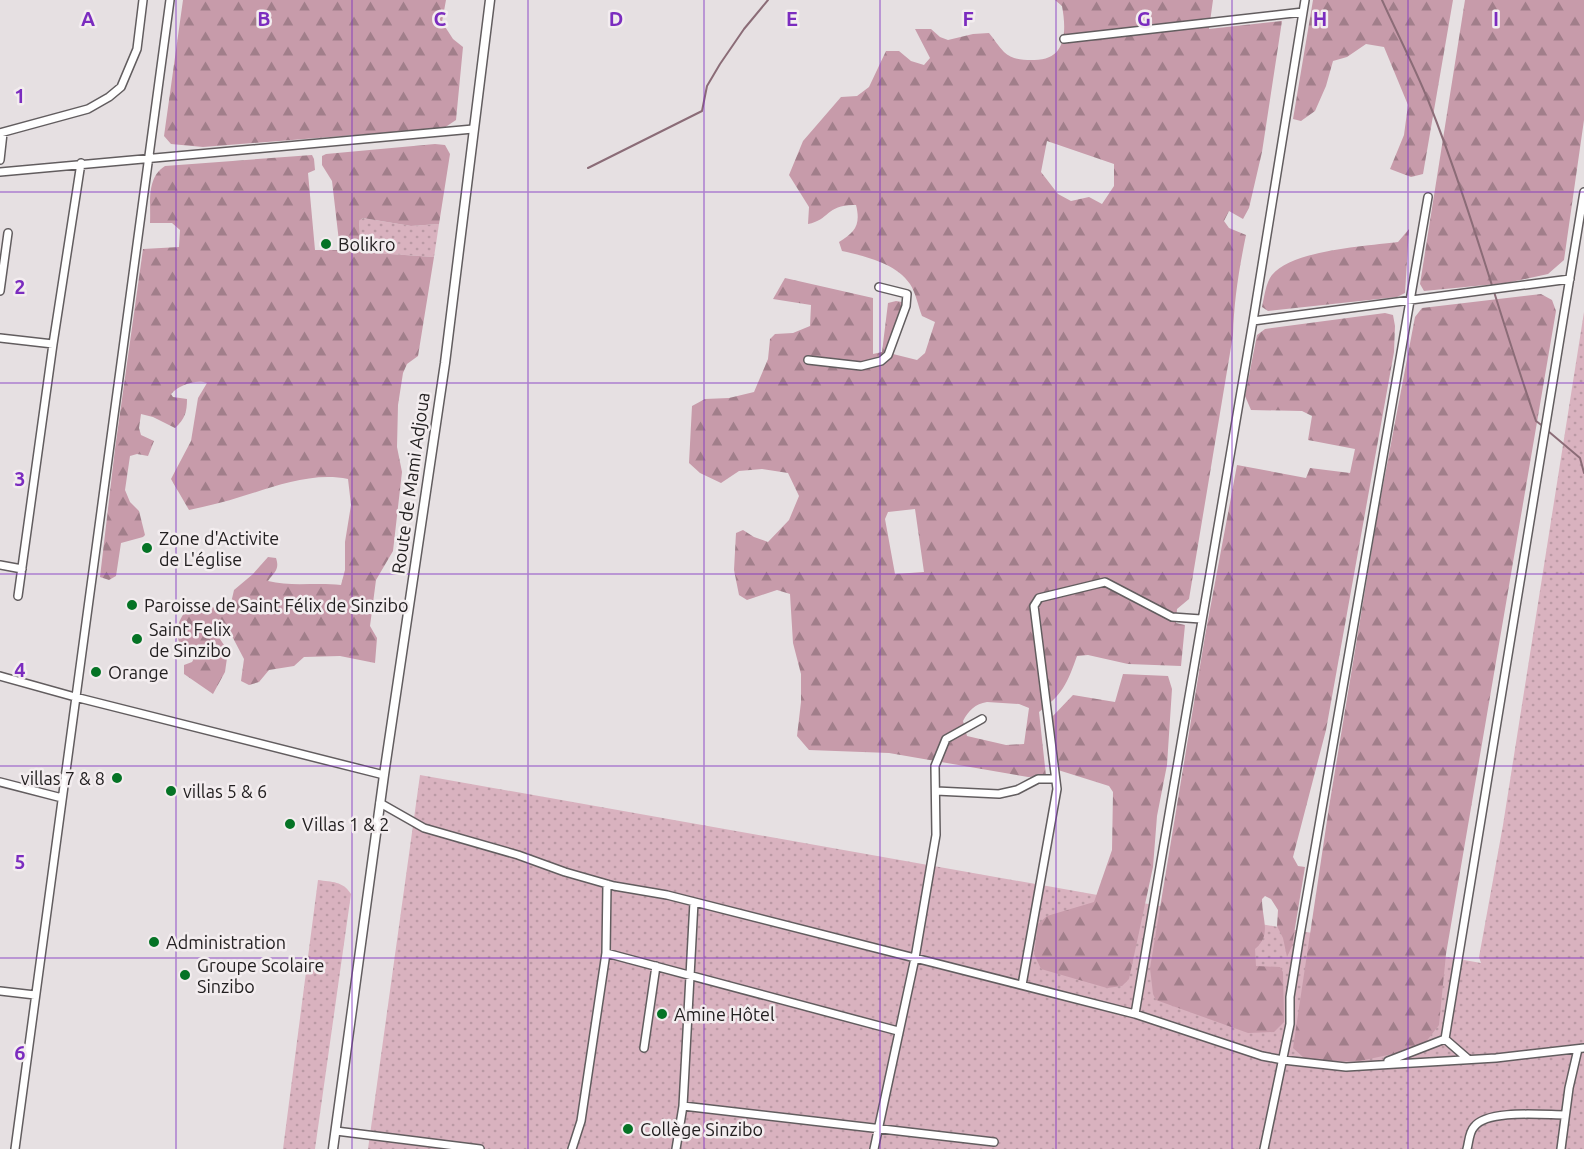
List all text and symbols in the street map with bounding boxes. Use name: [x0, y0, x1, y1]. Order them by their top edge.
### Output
text: A: [81, 7, 95, 30]
text: B: [257, 7, 271, 30]
text: C: [434, 7, 447, 30]
text: D: [609, 7, 623, 30]
text: E: [786, 7, 798, 30]
text: F: [962, 7, 974, 30]
text: G: [1137, 7, 1151, 30]
text: H: [1313, 7, 1327, 30]
text: I: [1493, 7, 1499, 30]
text: 1: [14, 84, 26, 107]
place label: Bolikro: [338, 234, 395, 254]
marker: Bolikro: [319, 237, 333, 251]
text: 2: [14, 275, 26, 298]
street label: Route de Mami Adjoua: [387, 391, 433, 575]
text: 3: [14, 467, 26, 490]
place label: Zone d'Activite de L'église: [159, 528, 279, 569]
marker: Zone d'Activite de L'église: [140, 541, 154, 555]
place label: Paroisse de Saint Félix de Sinzibo: [144, 595, 408, 615]
marker: Paroisse de Saint Félix de Sinzibo: [125, 598, 139, 612]
place label: Saint Felix de Sinzibo: [149, 619, 231, 660]
marker: Saint Felix de Sinzibo: [130, 632, 144, 646]
text: 4: [14, 658, 26, 681]
place label: Orange: [108, 662, 169, 682]
marker: Orange: [89, 665, 103, 679]
place label: villas 7 & 8: [21, 768, 105, 788]
marker: villas 7 & 8: [110, 771, 124, 785]
place label: villas 5 & 6: [183, 781, 267, 801]
marker: villas 5 & 6: [164, 784, 178, 798]
place label: Villas 1 & 2: [302, 814, 389, 834]
marker: Villas 1 & 2: [283, 817, 297, 831]
text: 5: [14, 850, 26, 873]
place label: Administration: [166, 932, 286, 952]
marker: Administration: [147, 935, 161, 949]
place label: Groupe Scolaire Sinzibo: [197, 955, 325, 996]
marker: Groupe Scolaire Sinzibo: [178, 968, 192, 982]
place label: Amine Hôtel: [674, 1004, 775, 1024]
marker: Amine Hôtel: [655, 1007, 669, 1021]
text: 6: [14, 1041, 26, 1064]
place label: Collège Sinzibo: [640, 1119, 763, 1139]
marker: Collège Sinzibo: [621, 1122, 635, 1136]

